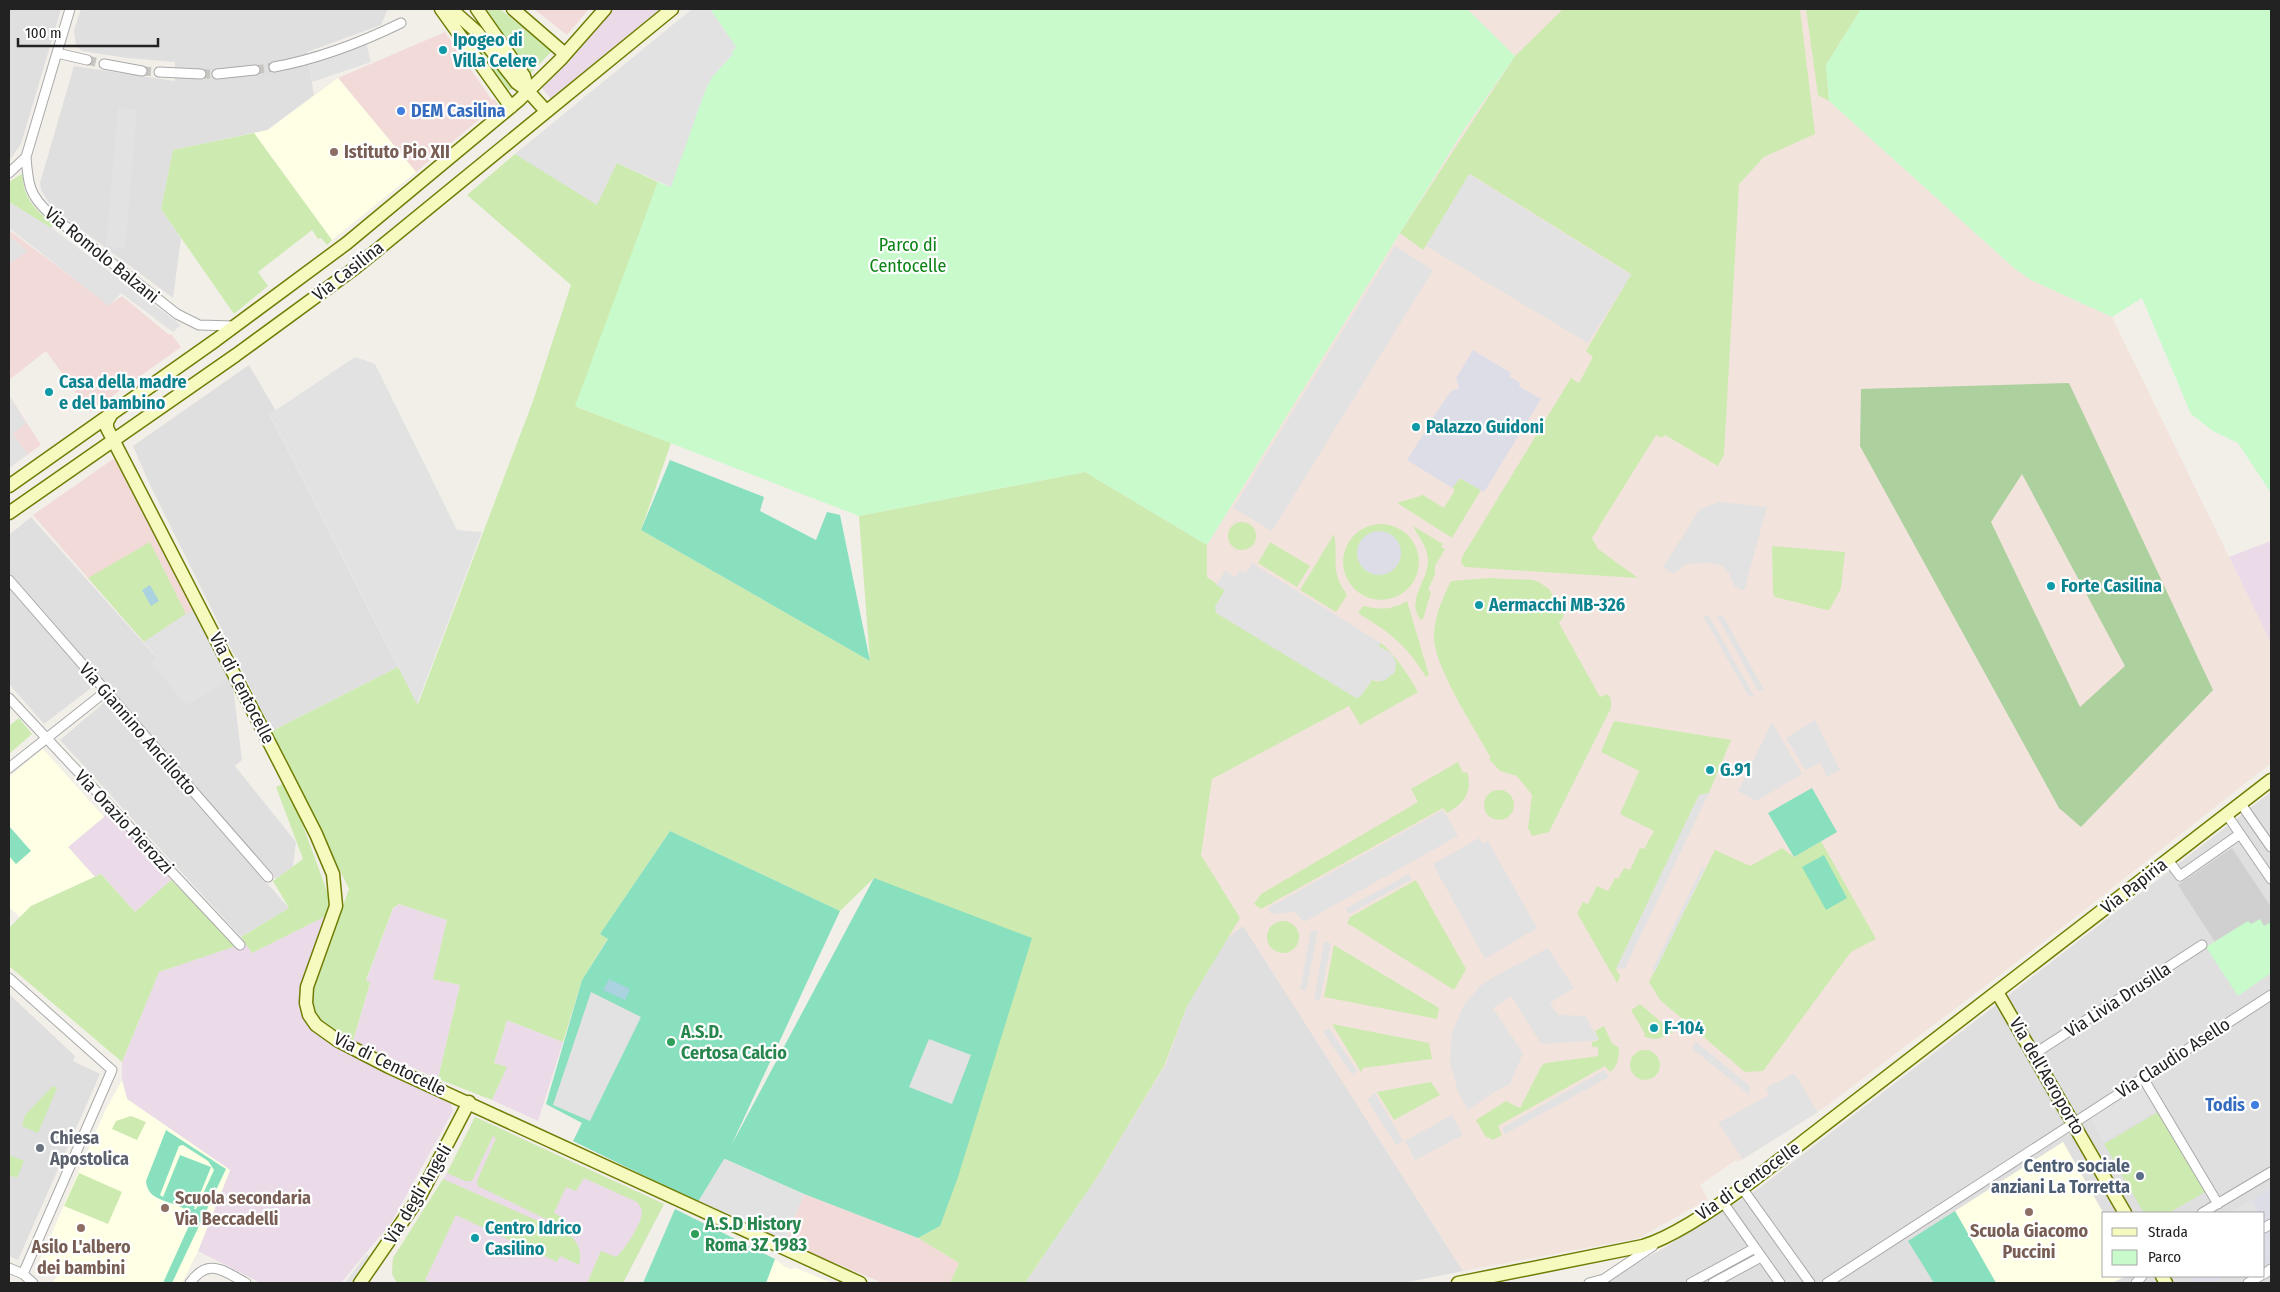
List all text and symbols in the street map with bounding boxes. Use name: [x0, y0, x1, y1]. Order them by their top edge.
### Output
scale bar: [18, 15, 158, 47]
text: 100 m: [25, 24, 62, 42]
place label: Ipogeo di Villa Celere: [452, 29, 537, 72]
marker: Ipogeo di Villa Celere: [437, 44, 449, 56]
place label: DEM Casilina: [411, 100, 506, 122]
marker: DEM Casilina: [395, 105, 407, 117]
place label: Istituto Pio XII: [344, 141, 450, 163]
marker: Istituto Pio XII: [328, 146, 340, 158]
street label: Via Romolo Balzani: [40, 202, 164, 308]
park label: Parco di Centocelle: [870, 234, 947, 277]
street label: Via Casilina: [308, 236, 388, 306]
place label: Casa della madre e del bambino: [59, 371, 187, 414]
marker: Casa della madre e del bambino: [43, 386, 55, 398]
place label: Palazzo Guidoni: [1426, 416, 1544, 438]
marker: Palazzo Guidoni: [1410, 421, 1422, 433]
place label: Forte Casilina: [2061, 575, 2162, 597]
marker: Forte Casilina: [2045, 580, 2057, 592]
place label: Aermacchi MB-326: [1488, 594, 1625, 616]
marker: Aermacchi MB-326: [1473, 599, 1485, 611]
street label: Via di Centocelle: [205, 629, 280, 747]
street label: Via Giannino Ancillotto: [75, 658, 201, 800]
place label: G.91: [1720, 759, 1751, 781]
marker: G.91: [1704, 764, 1716, 776]
street label: Via Orazio Pierozzi: [70, 765, 178, 879]
street label: Via Papiria: [2097, 853, 2172, 919]
street label: Via Livia Drusilla: [2061, 958, 2175, 1042]
street label: Via dell'Aeroporto: [2005, 1013, 2089, 1139]
street label: Via Claudio Asello: [2112, 1013, 2234, 1103]
place label: F-104: [1664, 1017, 1704, 1039]
place label: A.S.D. Certosa Calcio: [680, 1021, 787, 1064]
marker: F-104: [1648, 1022, 1660, 1034]
street label: Via di Centocelle: [330, 1027, 450, 1101]
marker: A.S.D. Certosa Calcio: [665, 1036, 677, 1048]
place label: Todis: [2205, 1094, 2245, 1116]
marker: Todis: [2249, 1099, 2261, 1111]
place label: Chiesa Apostolica: [49, 1127, 129, 1170]
street label: Via di Centocelle: [1692, 1137, 1804, 1225]
street label: Via degli Angeli: [380, 1140, 456, 1248]
marker: Chiesa Apostolica: [34, 1142, 46, 1154]
place label: Centro sociale anziani La Torretta: [1991, 1155, 2130, 1198]
marker: Centro sociale anziani La Torretta: [2134, 1170, 2146, 1182]
place label: Scuola secondaria Via Beccadelli: [174, 1187, 311, 1230]
marker: Scuola secondaria Via Beccadelli: [159, 1202, 171, 1214]
marker: Scuola Giacomo Puccini: [2023, 1206, 2035, 1218]
legend: [2102, 1212, 2265, 1277]
place label: A.S.D History Roma 3Z 1983: [704, 1213, 807, 1256]
place label: Centro Idrico Casilino: [485, 1217, 582, 1260]
place label: Scuola Giacomo Puccini: [1970, 1220, 2088, 1263]
marker: Asilo L'albero dei bambini: [75, 1222, 87, 1234]
text: Strada: [2148, 1223, 2188, 1241]
marker: A.S.D History Roma 3Z 1983: [689, 1228, 701, 1240]
marker: Centro Idrico Casilino: [469, 1232, 481, 1244]
place label: Asilo L'albero dei bambini: [30, 1236, 131, 1279]
text: Parco: [2148, 1248, 2181, 1266]

